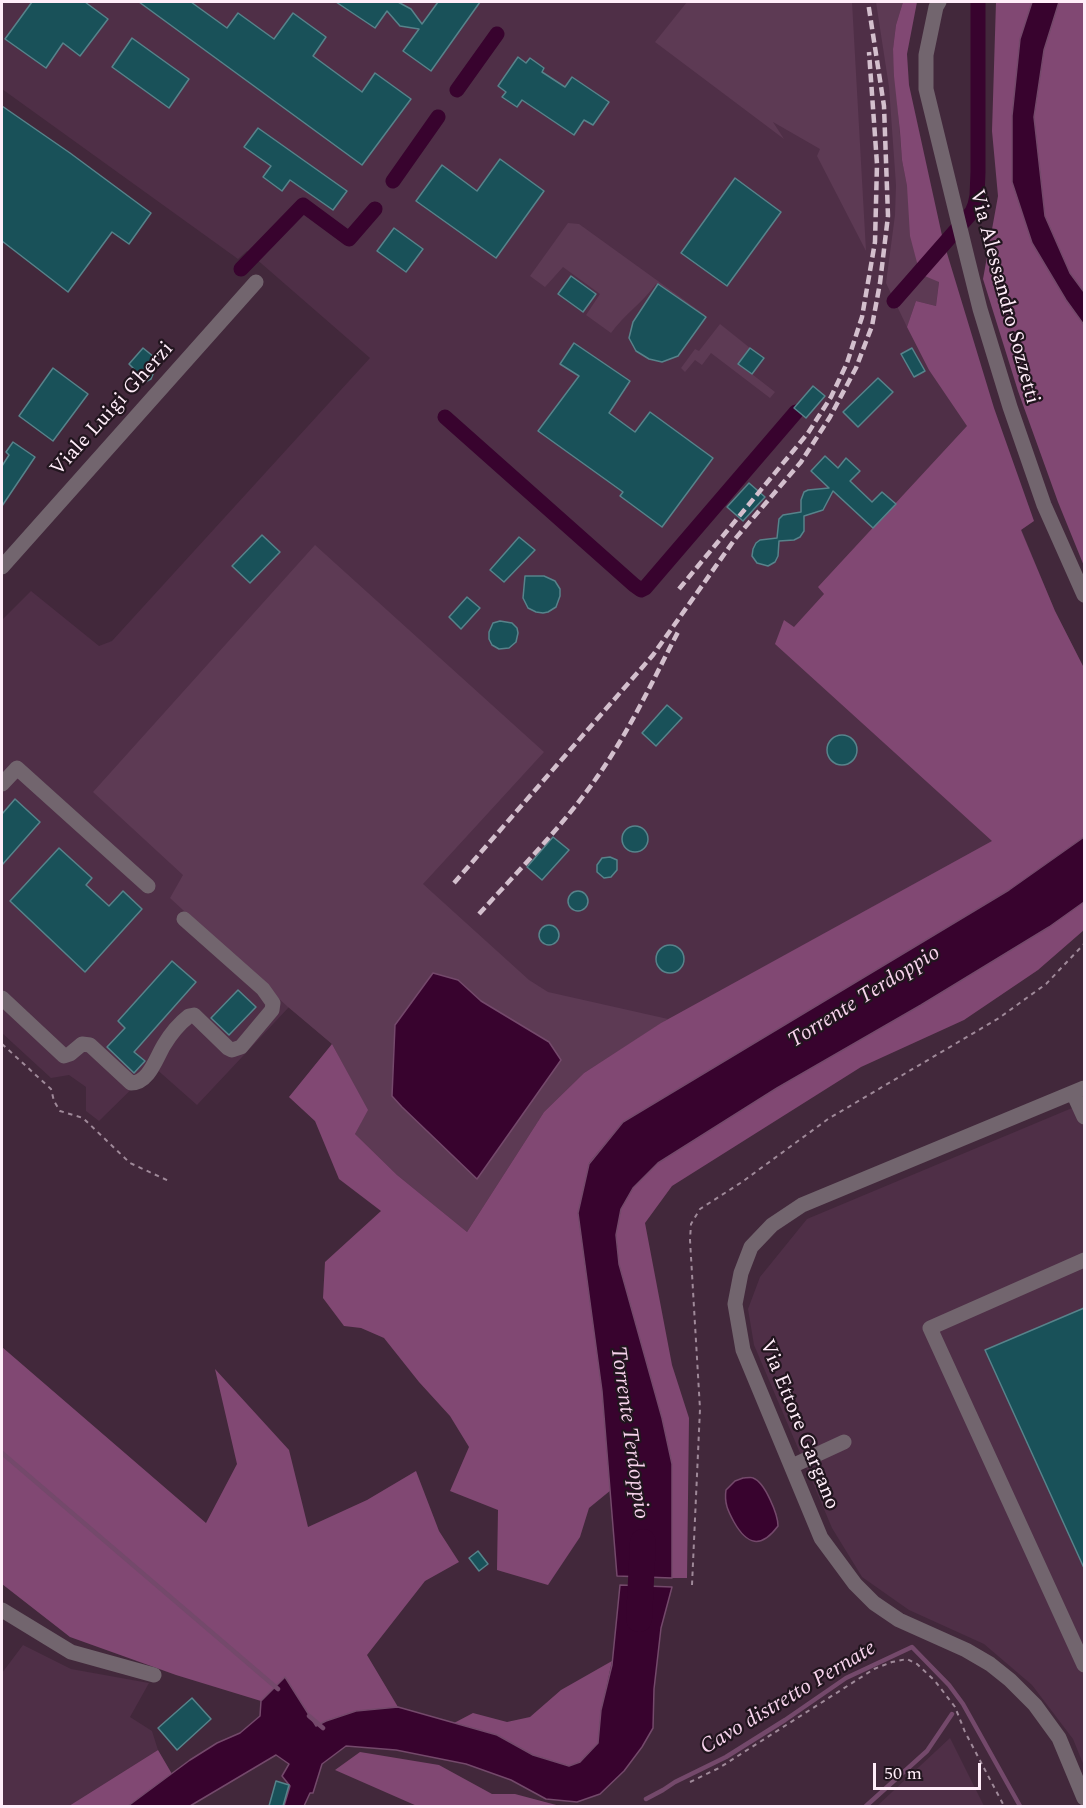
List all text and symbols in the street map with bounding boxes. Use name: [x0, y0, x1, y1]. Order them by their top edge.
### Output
street label: Via Alessandro Sozzetti: [962, 187, 1044, 407]
street label: Viale Luigi Gherzi: [46, 338, 180, 482]
water label: Torrente Terdoppio: [784, 941, 946, 1055]
street label: Via Ettore Gargano: [752, 1336, 844, 1514]
water label: Torrente Terdoppio: [603, 1345, 653, 1521]
water label: Cavo distretto Pernate: [696, 1636, 882, 1762]
scale bar: [876, 1751, 984, 1789]
text: 50 m: [884, 1760, 922, 1787]

